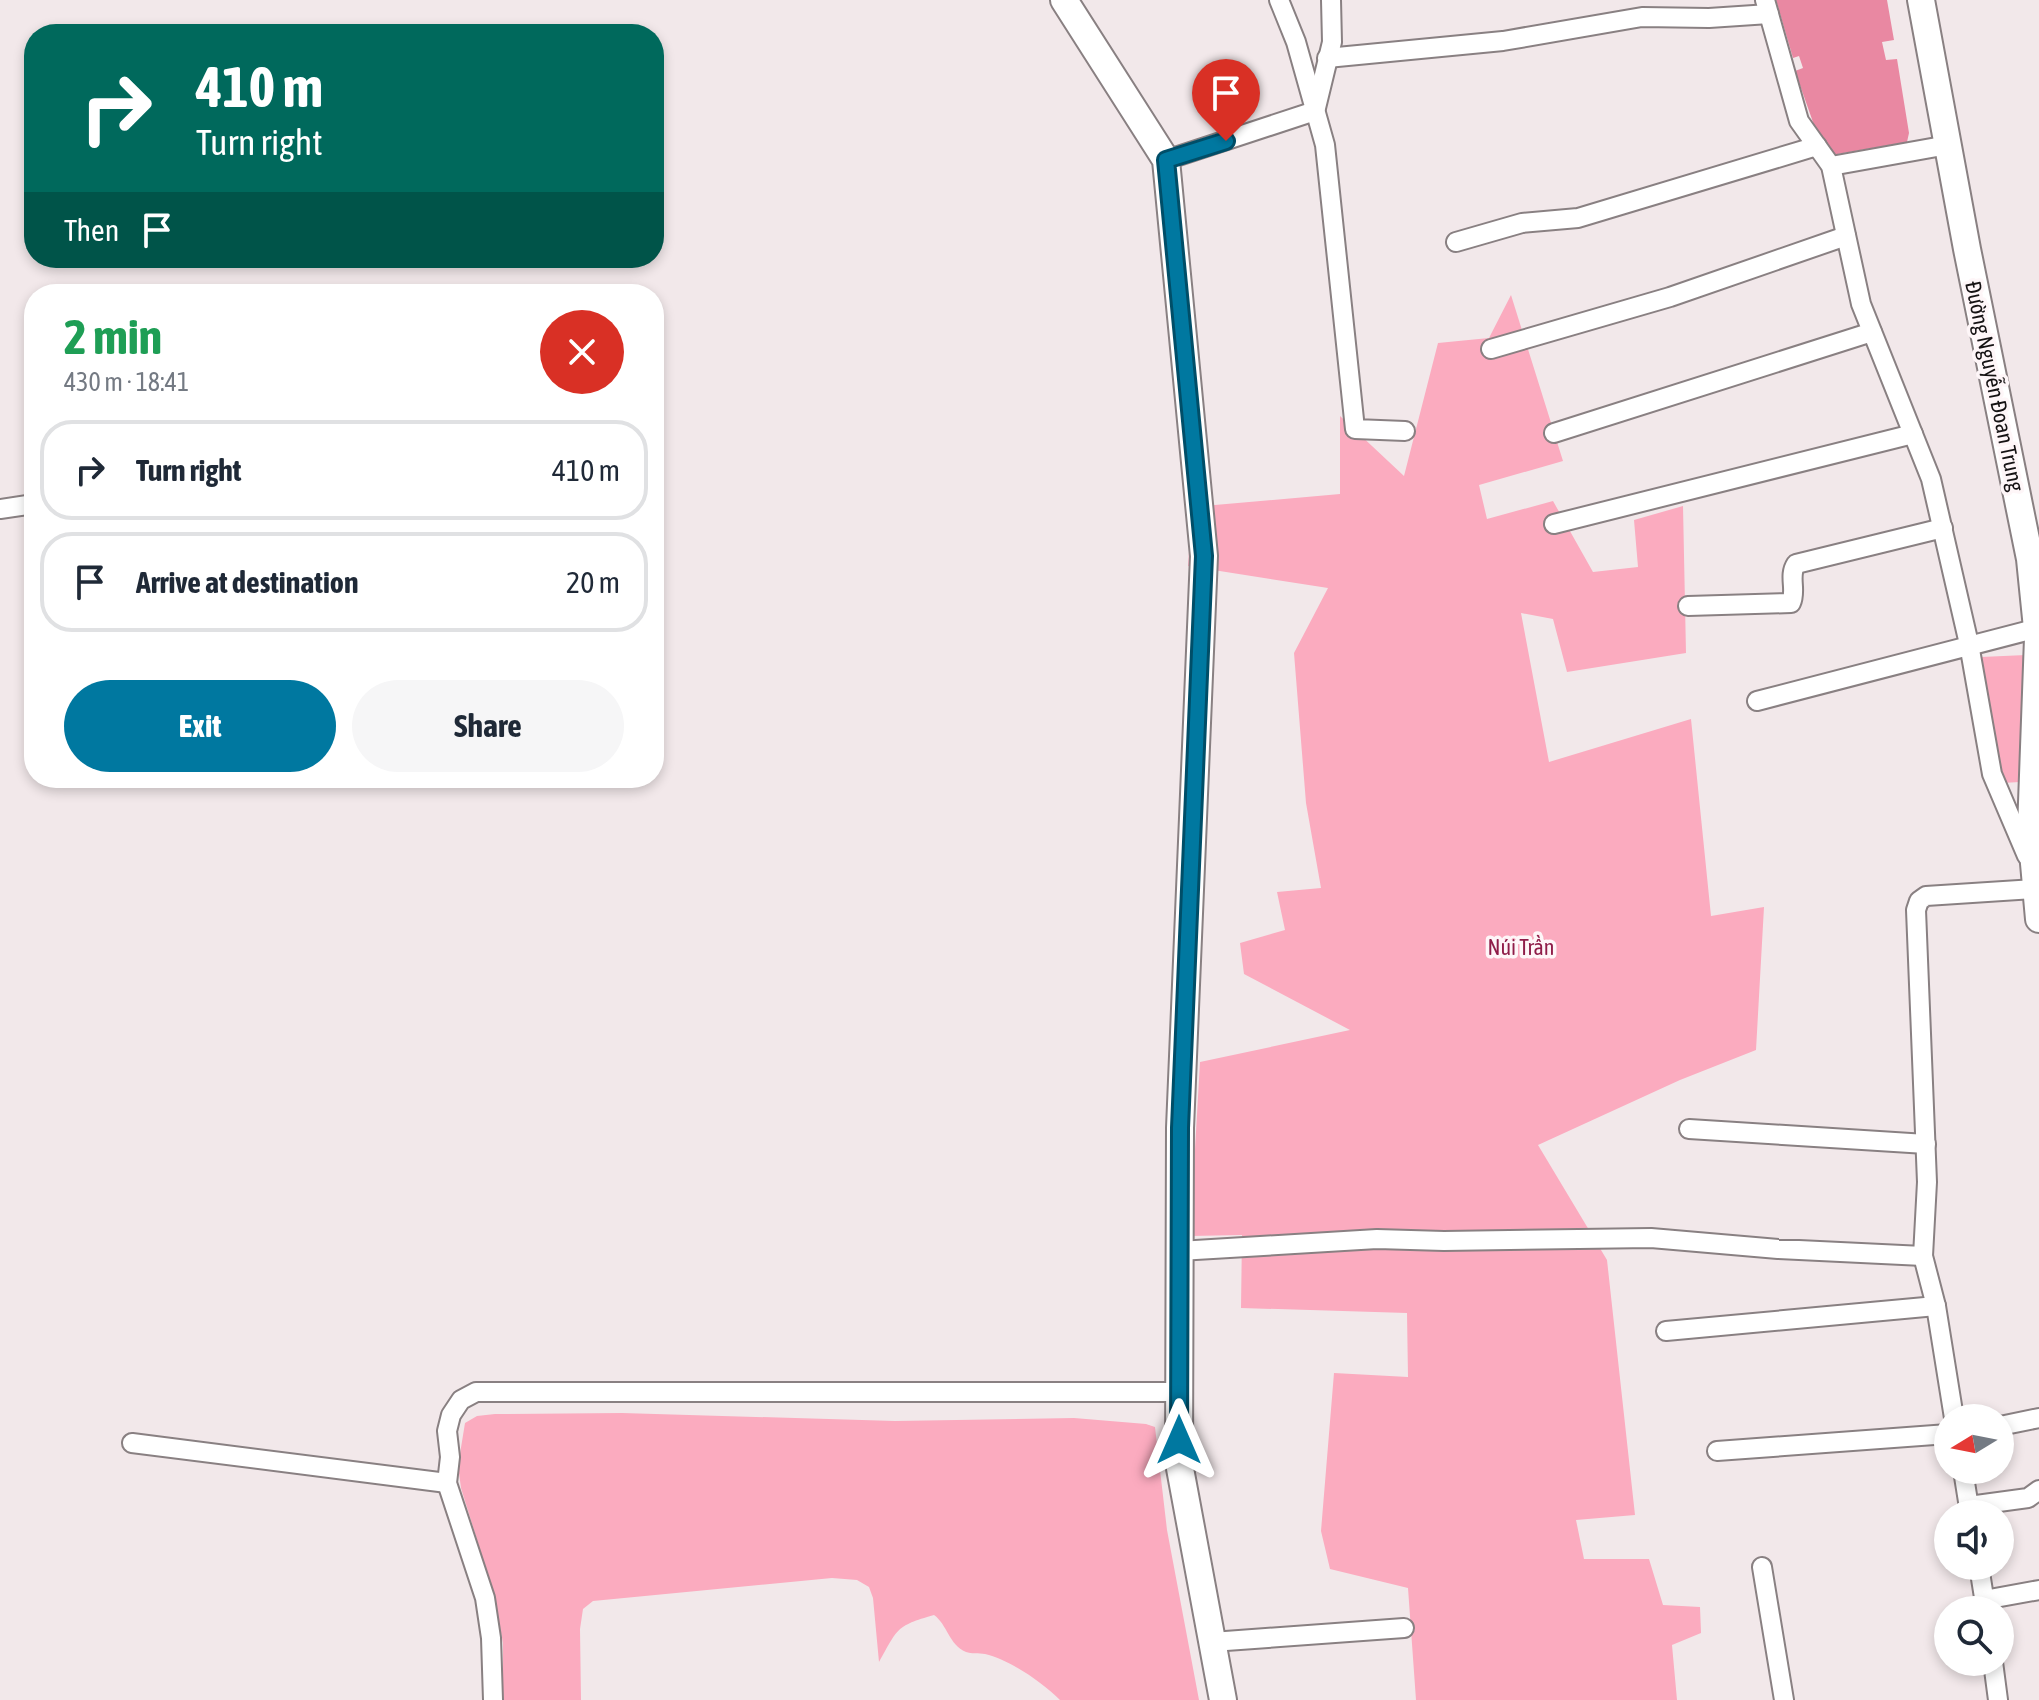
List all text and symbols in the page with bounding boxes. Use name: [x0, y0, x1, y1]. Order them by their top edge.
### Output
text: 410 m: [196, 55, 323, 119]
icon: right: [64, 56, 168, 160]
pin: [1192, 59, 1260, 141]
icon: arrive: [1204, 71, 1248, 115]
text: Turn right: [196, 121, 323, 163]
icon: arrive: [135, 208, 179, 252]
text: Then: [64, 213, 119, 247]
street label: Đường Nguyễn Đoan Trung: [1960, 279, 2030, 494]
text: 2 min: [64, 309, 162, 364]
button: close: [540, 310, 624, 394]
text: 430 m · 18:41: [64, 367, 189, 397]
icon: right: [68, 448, 112, 492]
text: Turn right: [136, 453, 242, 487]
text: 410 m: [552, 453, 620, 487]
icon: arrive: [68, 560, 112, 604]
text: Arrive at destination: [136, 565, 358, 599]
text: 20 m: [566, 565, 620, 599]
button: Exit: [64, 680, 336, 772]
button: Share: [352, 680, 624, 772]
park label: Núi Trần: [1488, 934, 1554, 960]
position arrow: [1137, 1398, 1221, 1482]
north arrow: [1934, 1404, 2014, 1484]
map controls: [1934, 1404, 2014, 1676]
button: sound: [1934, 1500, 2014, 1580]
button: search: [1934, 1596, 2014, 1676]

